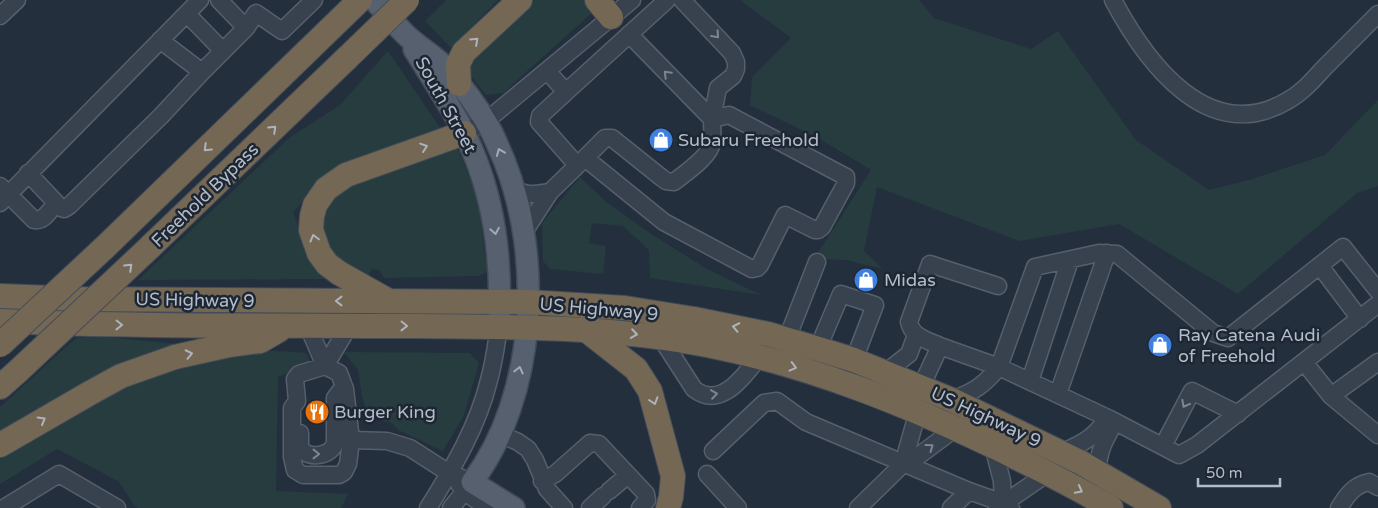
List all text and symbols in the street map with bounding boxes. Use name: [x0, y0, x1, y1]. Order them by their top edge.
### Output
one-way arrow: [710, 30, 719, 39]
one-way arrow: [469, 38, 478, 47]
street label: South Street: [410, 53, 482, 157]
one-way arrow: [664, 70, 673, 79]
one-way arrow: [268, 126, 277, 135]
shop icon: Subaru Freehold: [648, 127, 674, 153]
place label: Subaru Freehold: [678, 129, 819, 151]
street label: Freehold Bypass: [147, 138, 263, 252]
one-way arrow: [204, 142, 213, 151]
one-way arrow: [420, 143, 428, 153]
one-way arrow: [496, 148, 507, 157]
one-way arrow: [490, 226, 500, 235]
one-way arrow: [309, 234, 319, 242]
one-way arrow: [124, 264, 133, 273]
shop icon: Midas: [853, 267, 879, 293]
place label: Midas: [884, 269, 936, 291]
street label: US Highway 9: [135, 288, 255, 312]
street label: US Highway 9: [539, 293, 659, 325]
one-way arrow: [335, 296, 343, 306]
one-way arrow: [115, 319, 123, 330]
one-way arrow: [401, 321, 409, 331]
one-way arrow: [731, 322, 740, 333]
place label: Ray Catena Audi of Freehold: [1178, 324, 1320, 367]
one-way arrow: [630, 328, 638, 339]
shop icon: Ray Catena Audi of Freehold: [1147, 332, 1173, 358]
one-way arrow: [185, 349, 194, 360]
one-way arrow: [788, 361, 797, 372]
one-way arrow: [513, 366, 524, 375]
street label: US Highway 9: [927, 382, 1045, 452]
one-way arrow: [711, 389, 719, 400]
one-way arrow: [648, 396, 658, 405]
restaurant icon: Burger King: [304, 399, 330, 425]
one-way arrow: [1181, 399, 1191, 408]
place label: Burger King: [334, 401, 436, 423]
one-way arrow: [37, 417, 46, 427]
one-way arrow: [924, 445, 933, 453]
one-way arrow: [312, 449, 320, 459]
scale bar: [1198, 456, 1280, 488]
text: 50 m: [1206, 464, 1243, 482]
one-way arrow: [1073, 484, 1082, 494]

